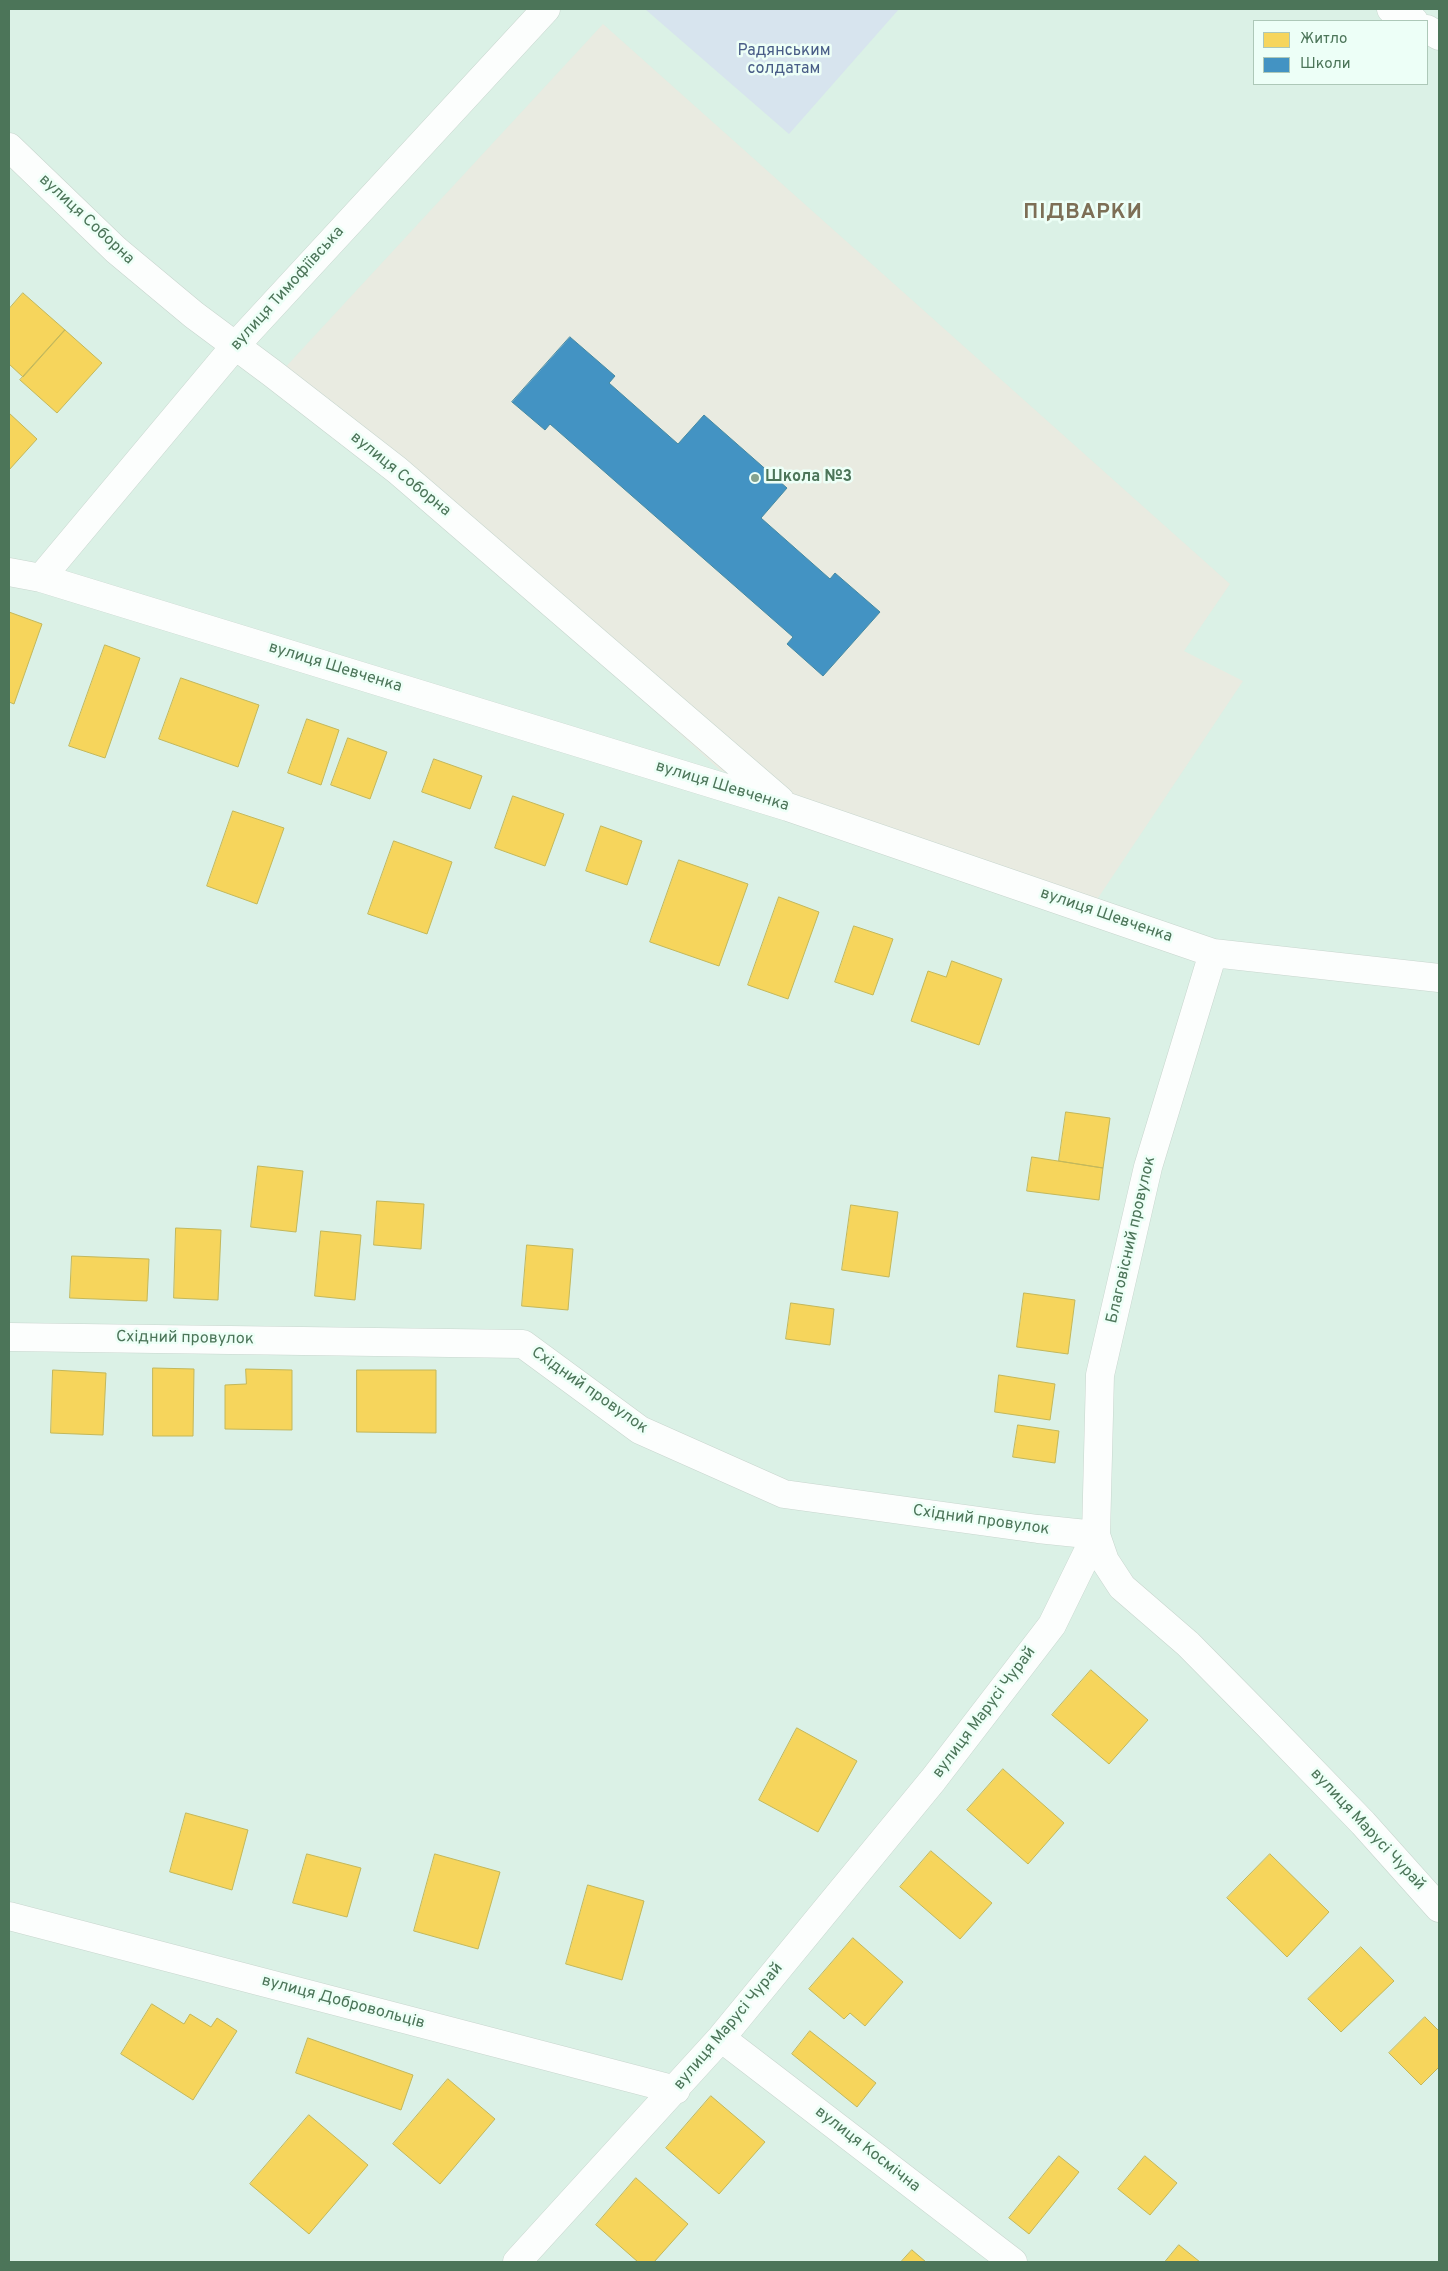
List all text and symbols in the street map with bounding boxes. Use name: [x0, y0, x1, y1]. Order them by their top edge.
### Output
legend: [1253, 20, 1428, 85]
text: Житло: [1300, 30, 1347, 49]
park label: Радянським солдатам: [737, 42, 831, 80]
text: Школи: [1300, 55, 1351, 74]
street label: вулиця Соборна: [34, 171, 138, 269]
district label: ПІДВАРКИ: [1022, 201, 1144, 227]
street label: вулиця Тимофіївська: [227, 223, 349, 355]
street label: вулиця Соборна: [346, 429, 454, 521]
place label: Школа №3: [765, 468, 852, 488]
marker: Школа №3: [749, 472, 761, 484]
street label: вулиця Шевченка: [266, 639, 404, 697]
street label: вулиця Шевченка: [653, 758, 791, 816]
street label: вулиця Шевченка: [1037, 884, 1175, 948]
street label: Благовісний провулок: [1103, 1155, 1161, 1325]
street label: Східний провулок: [116, 1328, 254, 1350]
street label: Східний провулок: [527, 1344, 651, 1438]
street label: Східний провулок: [911, 1502, 1051, 1540]
street label: вулиця Марусі Чурай: [929, 1644, 1041, 1782]
street label: вулиця Марусі Чурай: [1306, 1765, 1428, 1895]
street label: вулиця Марусі Чурай: [670, 1960, 788, 2094]
street label: вулиця Добровольців: [259, 1972, 427, 2034]
street label: вулиця Космічна: [811, 2103, 923, 2197]

